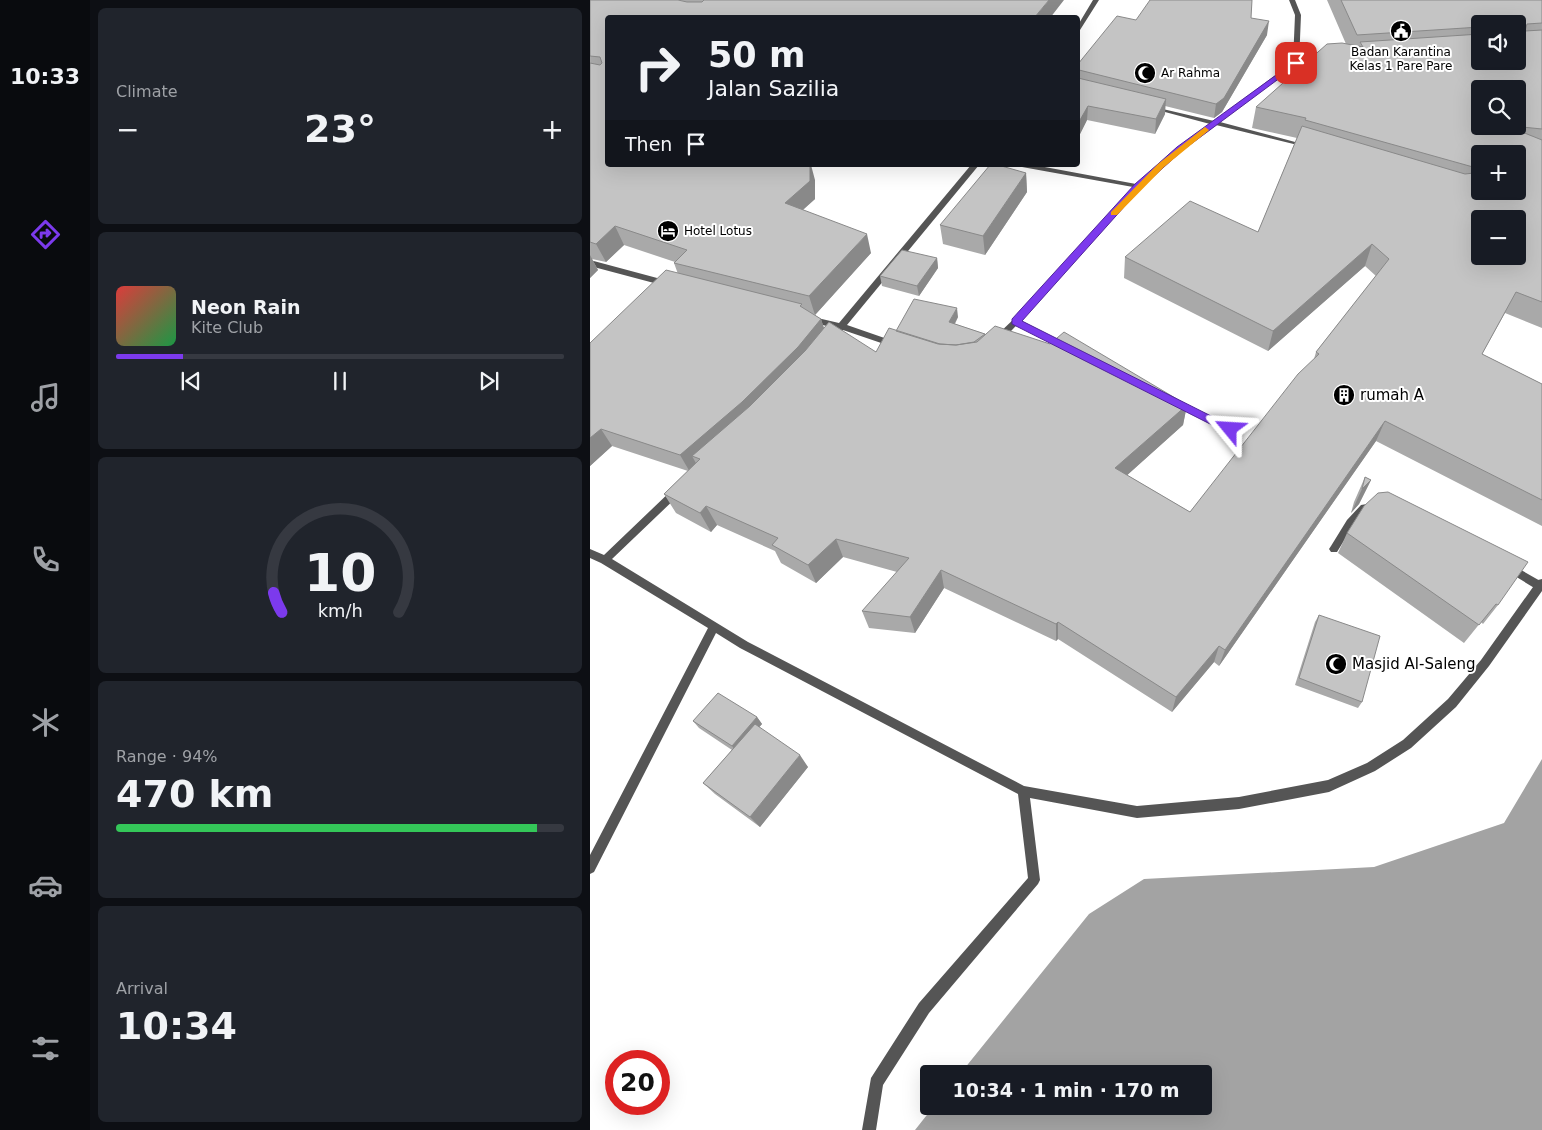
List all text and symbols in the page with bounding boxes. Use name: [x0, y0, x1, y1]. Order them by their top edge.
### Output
map controls: [1471, 15, 1526, 265]
button: sound: [1471, 15, 1526, 70]
public building icon: Badan Karantina Kelas 1 Pare Pare: [1389, 19, 1413, 43]
icon: right: [625, 35, 690, 100]
text: 50 m: [708, 35, 805, 75]
pin: [1275, 42, 1317, 84]
place label: Badan Karantina Kelas 1 Pare Pare: [1350, 45, 1452, 73]
icon: arrive: [1282, 49, 1310, 77]
mosque icon: Ar Rahma: [1133, 61, 1157, 85]
text: 10:33: [10, 64, 80, 89]
place label: Ar Rahma: [1161, 66, 1220, 80]
text: Jalan Sazilia: [708, 76, 839, 101]
button: search: [1471, 80, 1526, 135]
text: Climate: [116, 82, 178, 101]
text: 23°: [304, 107, 376, 151]
text: −: [116, 113, 139, 146]
text: +: [541, 113, 564, 146]
icon: arrive: [682, 130, 710, 158]
text: Then: [625, 133, 672, 155]
button: +: [1471, 145, 1526, 200]
button: −: [1471, 210, 1526, 265]
icon: directions: [28, 217, 63, 252]
hotel icon: Hotel Lotus: [656, 219, 680, 243]
place label: Hotel Lotus: [684, 224, 752, 238]
text: Neon Rain: [191, 296, 300, 318]
text: Kite Club: [191, 318, 263, 337]
icon: previous: [177, 367, 205, 395]
icon: pause: [326, 367, 354, 395]
icon: next: [475, 367, 503, 395]
icon: music: [28, 380, 63, 415]
building icon: rumah A: [1332, 383, 1356, 407]
place label: rumah A: [1360, 386, 1425, 404]
position arrow: [1203, 402, 1255, 454]
icon: phone: [28, 542, 63, 577]
text: 10: [304, 543, 376, 603]
text: km/h: [317, 600, 363, 621]
mosque icon: Masjid Al-Saleng: [1324, 652, 1348, 676]
place label: Masjid Al-Saleng: [1352, 655, 1476, 673]
icon: climate: [28, 705, 63, 740]
text: Range · 94%: [116, 747, 218, 766]
text: 470 km: [116, 772, 273, 816]
icon: car: [28, 868, 63, 903]
text: Arrival: [116, 979, 168, 998]
text: 10:34: [116, 1004, 237, 1048]
icon: filters: [28, 1031, 63, 1066]
speed limit sign: 20: [605, 1050, 670, 1115]
text: 10:34 · 1 min · 170 m: [952, 1079, 1180, 1101]

